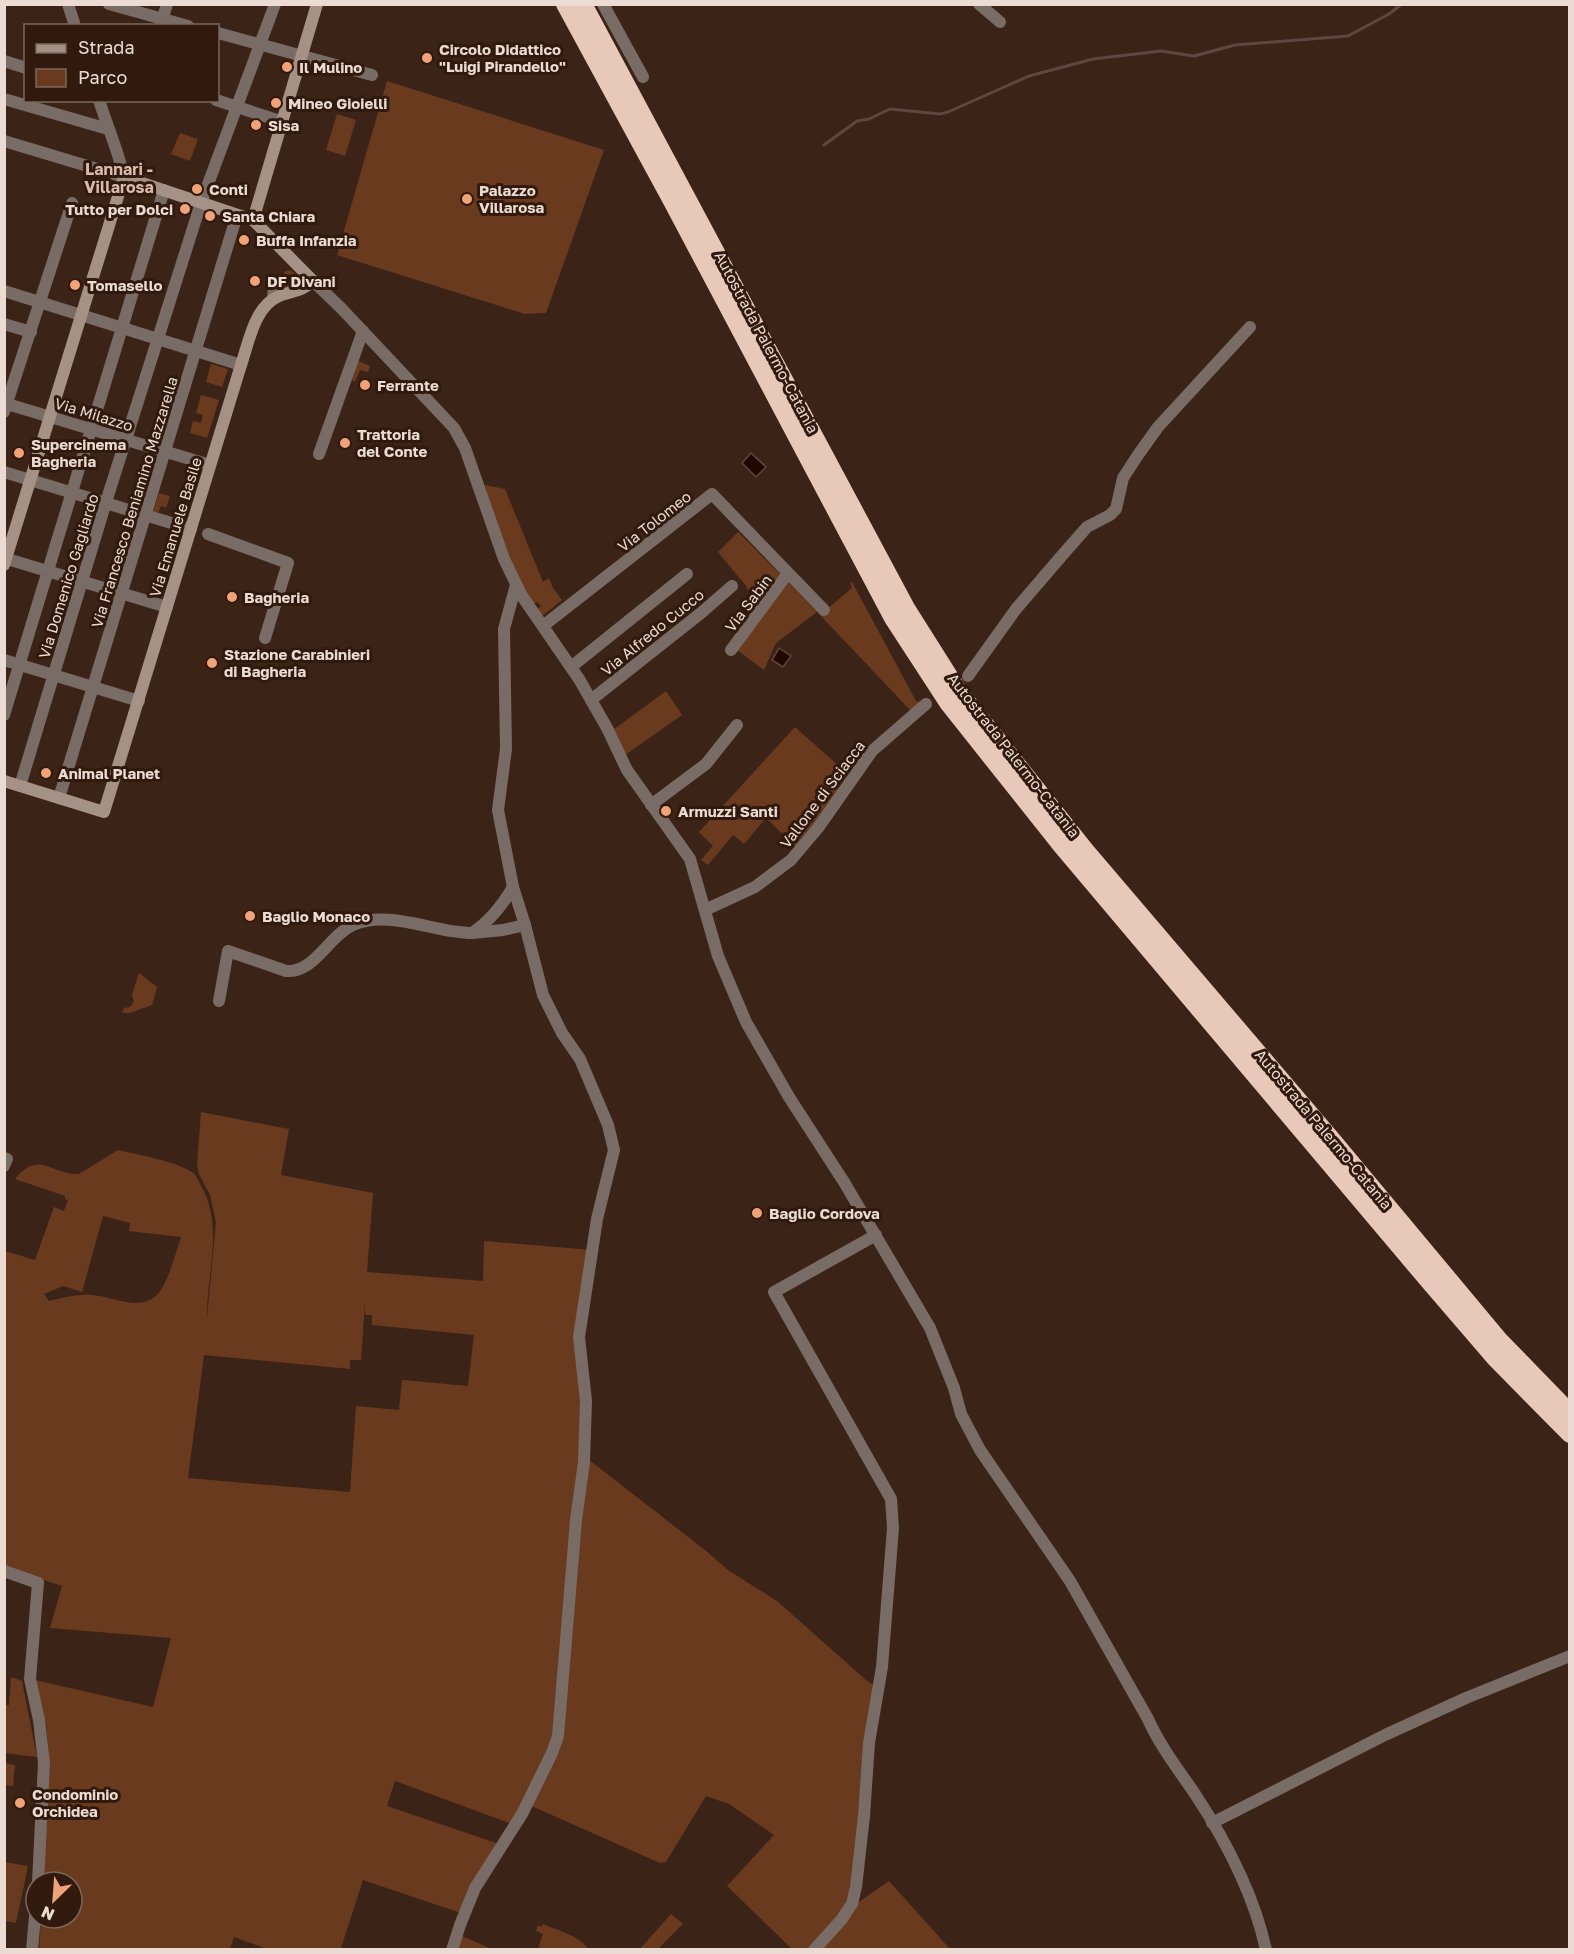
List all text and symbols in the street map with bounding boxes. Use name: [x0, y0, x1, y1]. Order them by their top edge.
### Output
legend: [24, 24, 219, 102]
text: Strada: [78, 36, 135, 58]
place label: Circolo Didattico "Luigi Pirandello": [439, 40, 566, 75]
marker: Circolo Didattico "Luigi Pirandello": [420, 51, 434, 65]
place label: Il Mulino: [299, 58, 362, 76]
marker: Il Mulino: [280, 60, 294, 74]
text: Parco: [78, 66, 127, 88]
place label: Mineo Gioielli: [288, 94, 387, 112]
marker: Mineo Gioielli: [269, 96, 283, 110]
place label: Sisa: [268, 116, 300, 134]
marker: Sisa: [249, 118, 263, 132]
district label: Lannari - Villarosa: [84, 159, 154, 197]
place label: Conti: [209, 180, 248, 198]
place label: Palazzo Villarosa: [479, 181, 545, 216]
marker: Conti: [190, 182, 204, 196]
marker: Palazzo Villarosa: [460, 192, 474, 206]
place label: Tutto per Dolci: [65, 200, 173, 218]
marker: Tutto per Dolci: [178, 202, 192, 216]
place label: Santa Chiara: [222, 207, 315, 225]
marker: Santa Chiara: [203, 209, 217, 223]
place label: Buffa Infanzia: [256, 231, 357, 249]
marker: Buffa Infanzia: [237, 233, 251, 247]
street label: Autostrada Palermo-Catania: [711, 248, 823, 436]
place label: DF Divani: [267, 272, 336, 290]
marker: DF Divani: [248, 274, 262, 288]
place label: Tomasello: [87, 276, 163, 294]
marker: Tomasello: [68, 278, 82, 292]
street label: Via Francesco Beniamino Mazzarella: [87, 374, 181, 630]
place label: Ferrante: [377, 376, 439, 394]
marker: Ferrante: [358, 378, 372, 392]
street label: Via Milazzo: [53, 394, 135, 434]
place label: Trattoria del Conte: [357, 425, 428, 460]
place label: Supercinema Bagheria: [31, 435, 126, 470]
marker: Trattoria del Conte: [338, 436, 352, 450]
marker: Supercinema Bagheria: [12, 446, 26, 460]
street label: Via Emanuele Basile: [145, 455, 205, 599]
street label: Via Tolomeo: [614, 487, 694, 555]
street label: Via Domenico Gagliardo: [34, 491, 102, 661]
street label: Via Sabin: [721, 571, 775, 635]
street label: Via Alfredo Cucco: [597, 585, 707, 679]
place label: Bagheria: [244, 588, 309, 606]
marker: Bagheria: [225, 590, 239, 604]
place label: Stazione Carabinieri di Bagheria: [224, 645, 370, 680]
marker: Stazione Carabinieri di Bagheria: [205, 656, 219, 670]
street label: Autostrada Palermo-Catania: [944, 669, 1084, 841]
street label: Vallone di Sciacca: [776, 737, 868, 851]
place label: Animal Planet: [58, 764, 160, 782]
marker: Animal Planet: [39, 766, 53, 780]
place label: Armuzzi Santi: [678, 802, 778, 820]
marker: Armuzzi Santi: [659, 804, 673, 818]
place label: Baglio Monaco: [262, 907, 370, 925]
marker: Baglio Monaco: [243, 909, 257, 923]
street label: Autostrada Palermo-Catania: [1252, 1045, 1396, 1213]
place label: Baglio Cordova: [769, 1204, 880, 1222]
marker: Baglio Cordova: [750, 1206, 764, 1220]
place label: Condominio Orchidea: [32, 1785, 118, 1820]
marker: Condominio Orchidea: [13, 1796, 27, 1810]
north arrow: [24, 1870, 84, 1930]
text: N: [38, 1902, 57, 1925]

